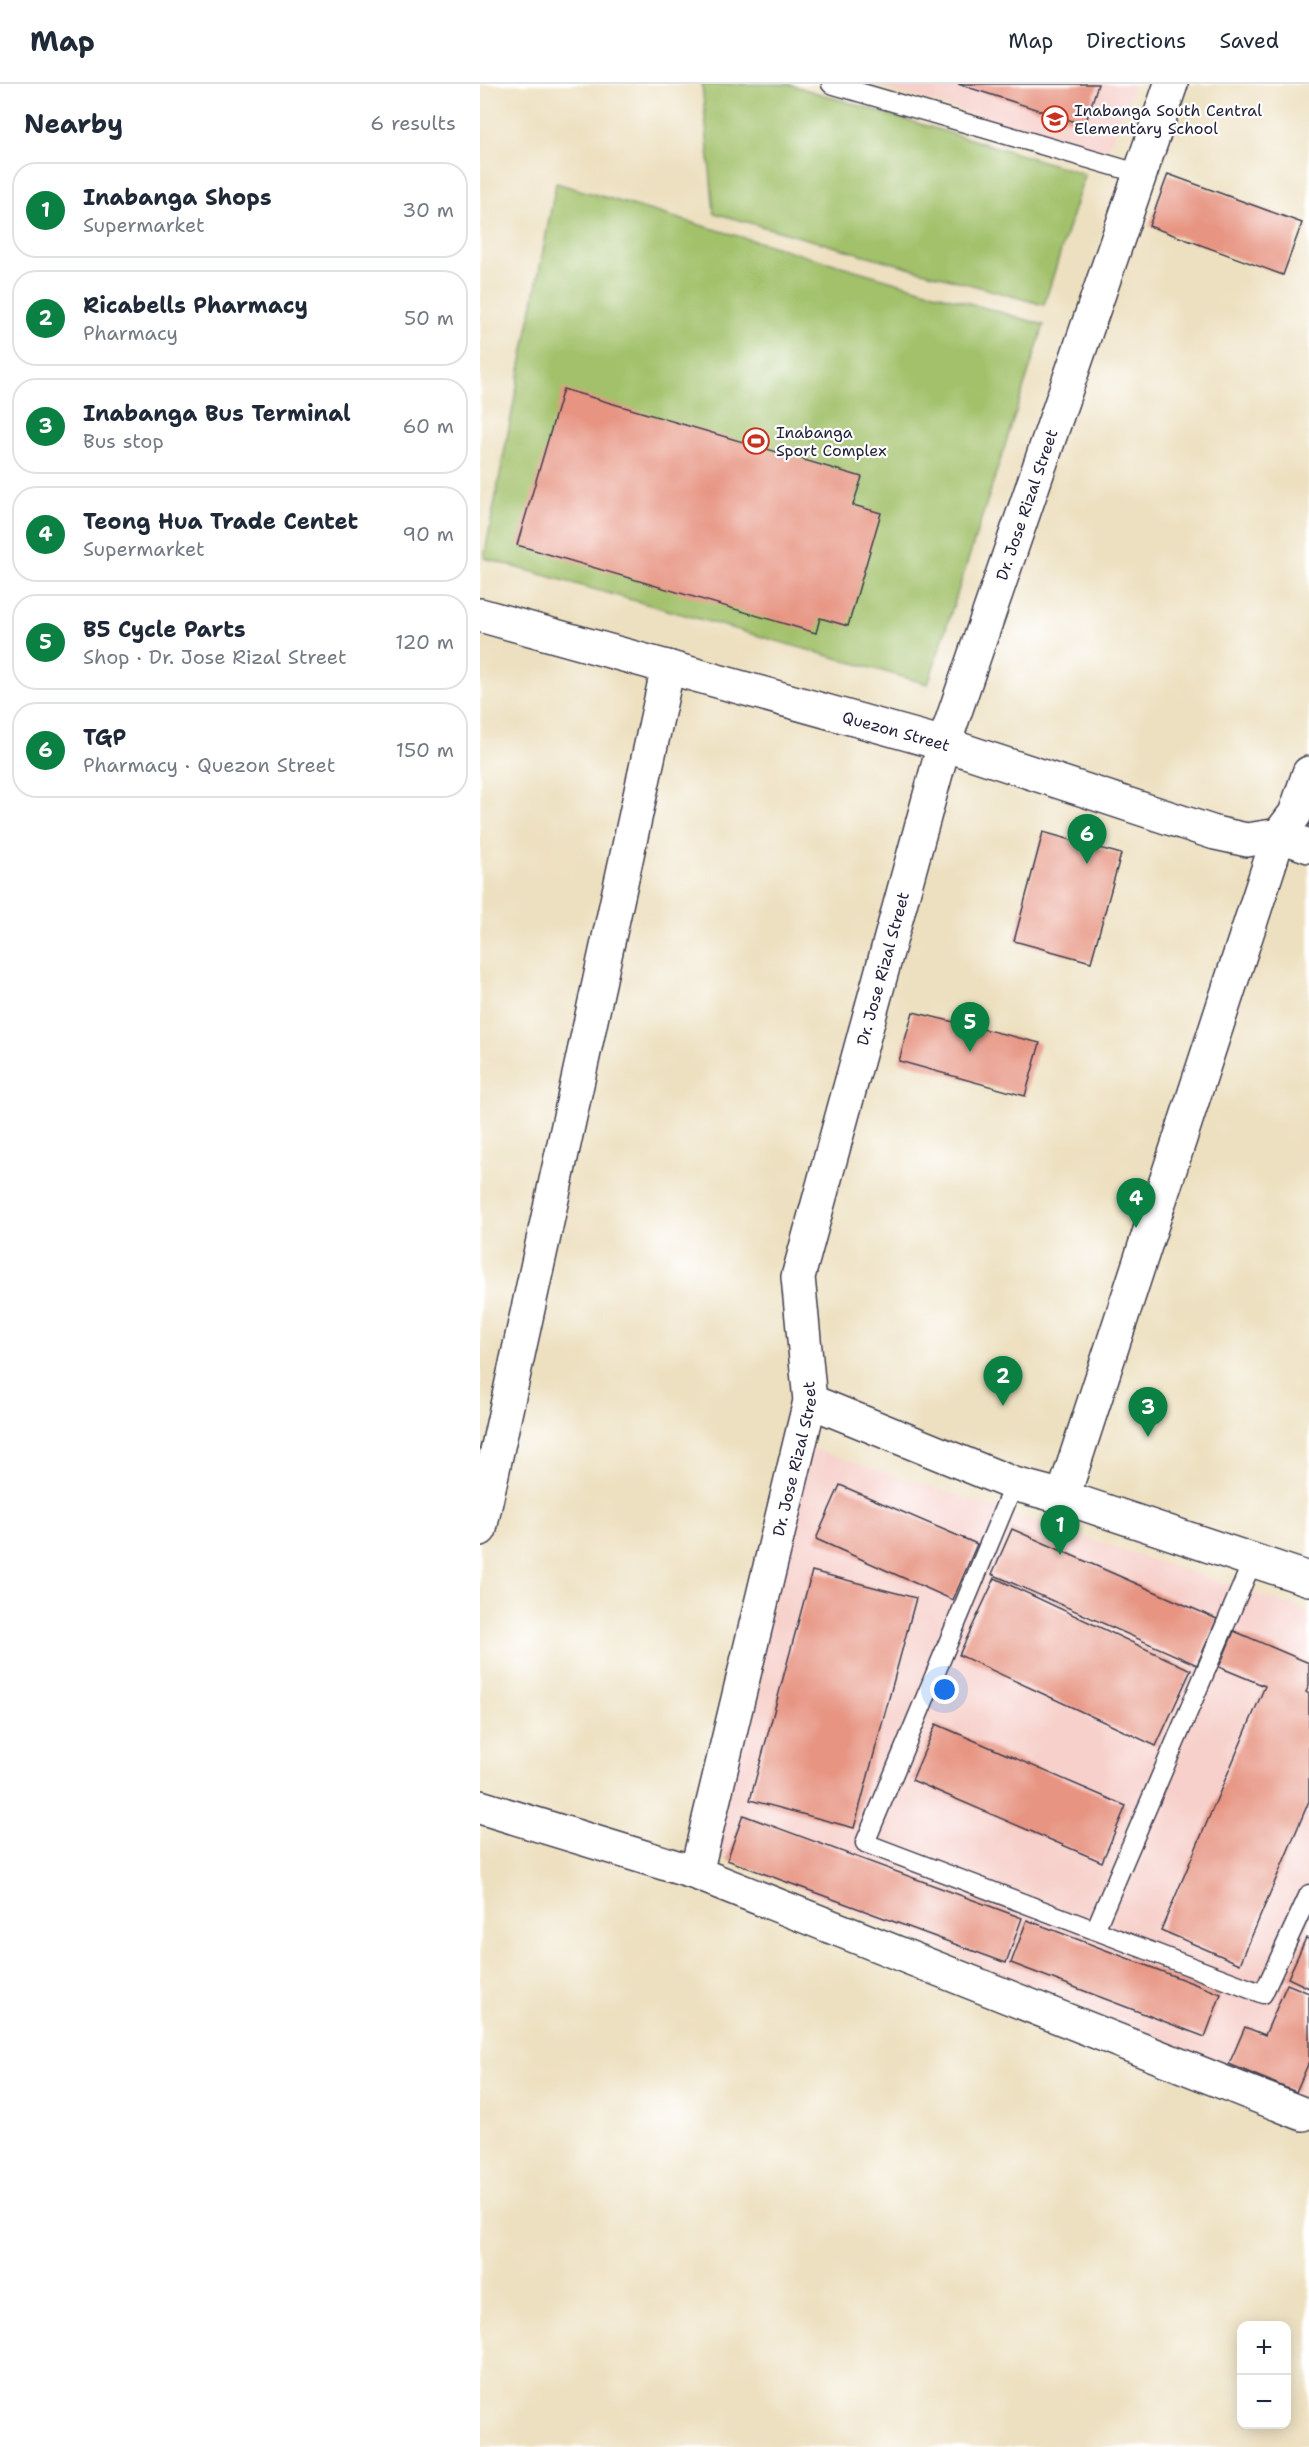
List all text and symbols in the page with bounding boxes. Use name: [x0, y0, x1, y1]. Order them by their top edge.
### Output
text: Map: [30, 22, 95, 60]
text: Map: [1008, 27, 1053, 55]
text: Directions: [1086, 27, 1186, 55]
text: Saved: [1219, 27, 1279, 55]
place label: Inabanga South Central Elementary School: [1074, 100, 1262, 139]
school or university icon: Inabanga South Central Elementary School: [1040, 104, 1070, 134]
text: Nearby: [24, 106, 123, 141]
text: 6 results: [370, 110, 456, 136]
text: Inabanga Shops: [83, 183, 272, 212]
text: 1: [41, 197, 50, 223]
text: 30 m: [402, 197, 454, 223]
text: Supermarket: [83, 212, 205, 238]
text: Ricabells Pharmacy: [83, 291, 308, 320]
text: 2: [39, 305, 53, 331]
text: 50 m: [404, 305, 454, 331]
text: Pharmacy: [83, 320, 178, 346]
text: Inabanga Bus Terminal: [83, 399, 351, 428]
text: 3: [39, 413, 53, 439]
text: 60 m: [402, 413, 454, 439]
place label: Inabanga Sport Complex: [776, 422, 887, 461]
sports icon: Inabanga Sport Complex: [741, 426, 771, 456]
street label: Dr. Jose Rizal Street: [991, 426, 1063, 583]
text: Bus stop: [83, 428, 164, 454]
text: Teong Hua Trade Centet: [83, 507, 358, 536]
text: 4: [39, 521, 53, 547]
text: 90 m: [402, 521, 454, 547]
text: Supermarket: [83, 536, 205, 562]
text: B5 Cycle Parts: [83, 615, 246, 644]
text: 5: [39, 629, 52, 655]
text: 120 m: [395, 629, 454, 655]
text: Shop · Dr. Jose Rizal Street: [83, 644, 347, 670]
street label: Quezon Street: [840, 706, 953, 756]
text: TGP: [83, 723, 126, 752]
text: 6: [39, 737, 53, 763]
text: 150 m: [396, 737, 454, 763]
text: Pharmacy · Quezon Street: [83, 752, 335, 778]
pin: 6: [1068, 814, 1106, 864]
street label: Dr. Jose Rizal Street: [852, 889, 914, 1048]
pin: 5: [950, 1002, 990, 1052]
pin: 4: [1116, 1178, 1156, 1228]
pin: 2: [984, 1356, 1022, 1406]
street label: Dr. Jose Rizal Street: [768, 1380, 822, 1538]
pin: 3: [1128, 1388, 1168, 1437]
pin: 1: [1040, 1506, 1080, 1555]
your location: [930, 1675, 959, 1704]
map controls: [1237, 2321, 1291, 2429]
button: +: [1237, 2321, 1291, 2375]
button: −: [1237, 2375, 1291, 2429]

